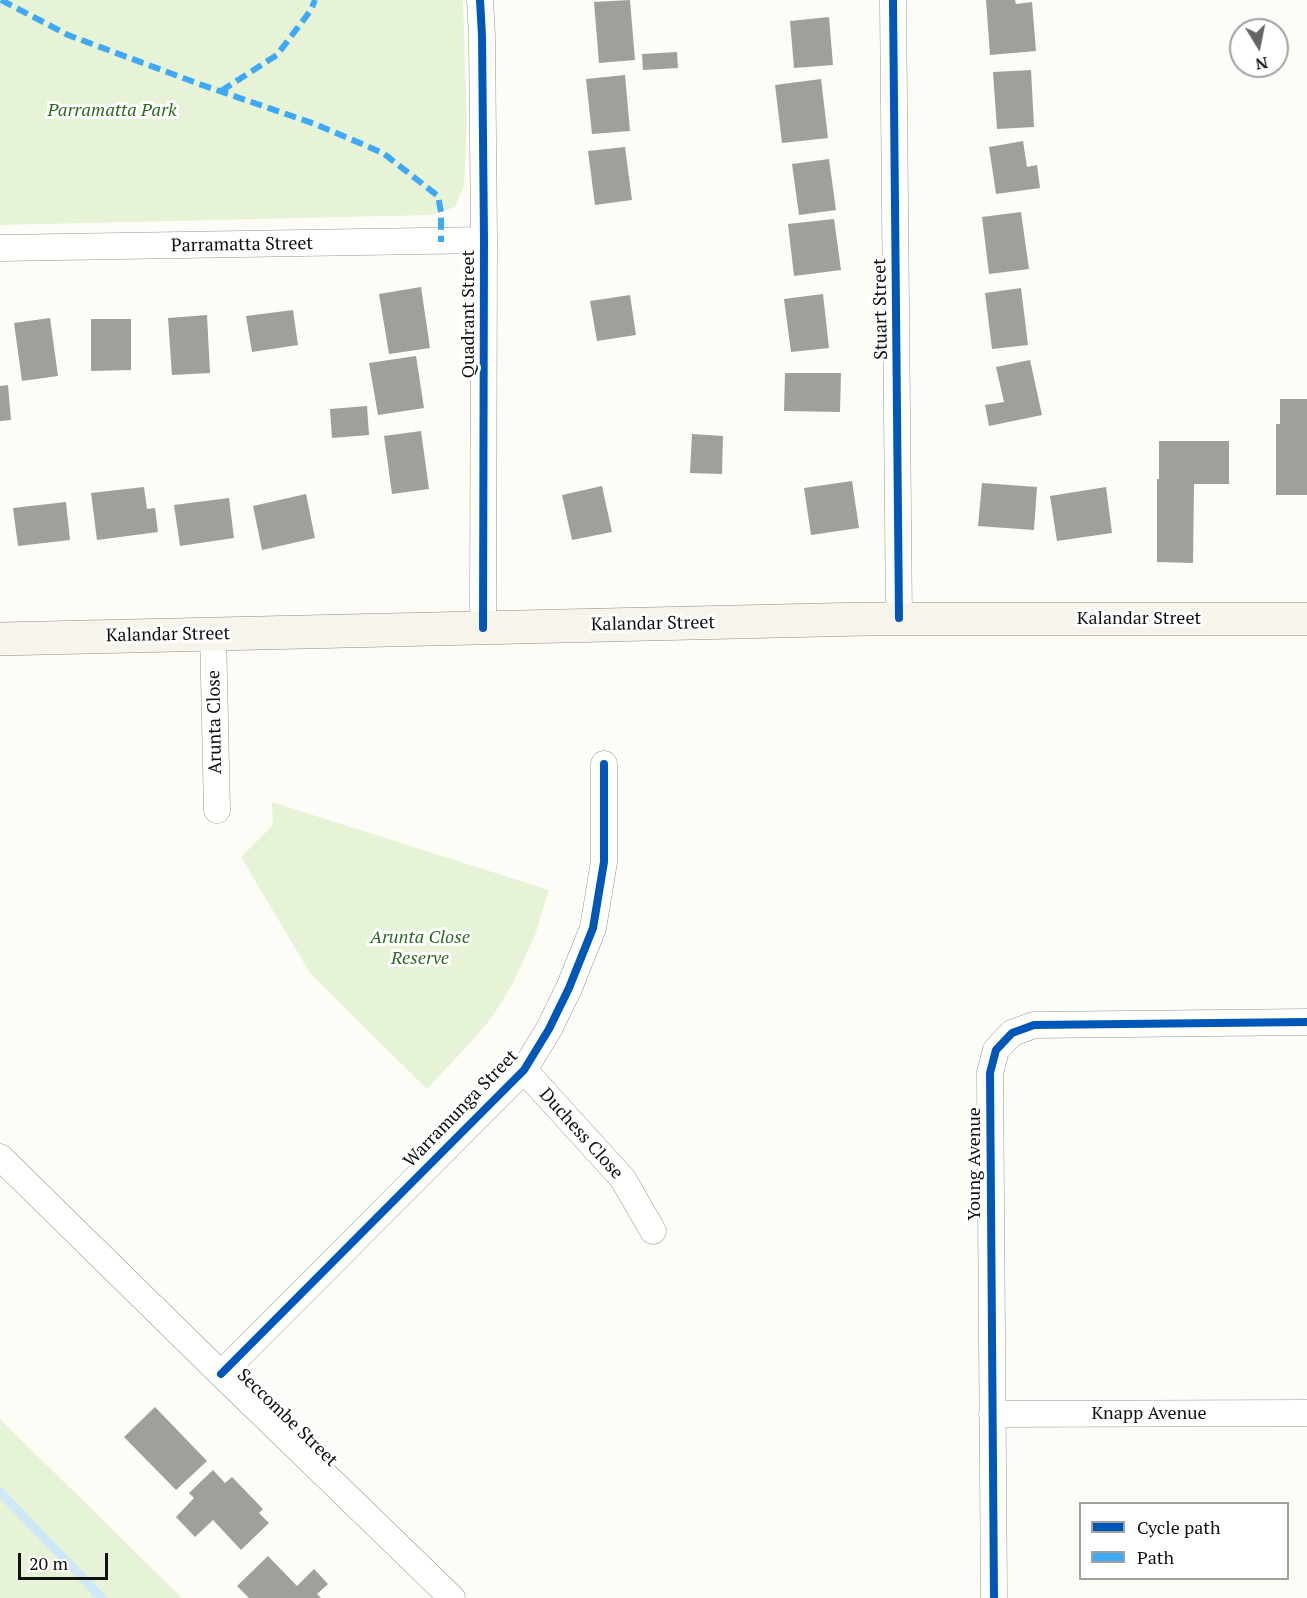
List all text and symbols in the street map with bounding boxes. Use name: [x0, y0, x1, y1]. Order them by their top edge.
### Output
north arrow: [1229, 18, 1289, 78]
text: N: [1254, 52, 1270, 76]
park label: Parramatta Park: [47, 100, 177, 122]
street label: Parramatta Street: [171, 233, 313, 257]
street label: Quadrant Street: [458, 250, 480, 378]
street label: Stuart Street: [869, 258, 893, 360]
street label: Kalandar Street: [1077, 608, 1201, 630]
street label: Kalandar Street: [591, 612, 715, 636]
street label: Kalandar Street: [106, 623, 230, 647]
street label: Arunta Close: [203, 670, 227, 774]
park label: Arunta Close Reserve: [370, 927, 470, 970]
street label: Warramunga Street: [399, 1046, 523, 1172]
street label: Duchess Close: [535, 1084, 627, 1184]
street label: Young Avenue: [964, 1107, 986, 1221]
street label: Seccombe Street: [232, 1365, 342, 1471]
street label: Knapp Avenue: [1091, 1403, 1207, 1425]
legend: [1079, 1502, 1289, 1580]
text: Cycle path: [1137, 1515, 1221, 1539]
scale bar: [21, 1541, 111, 1579]
text: Path: [1137, 1545, 1174, 1569]
text: 20 m: [29, 1551, 68, 1575]

